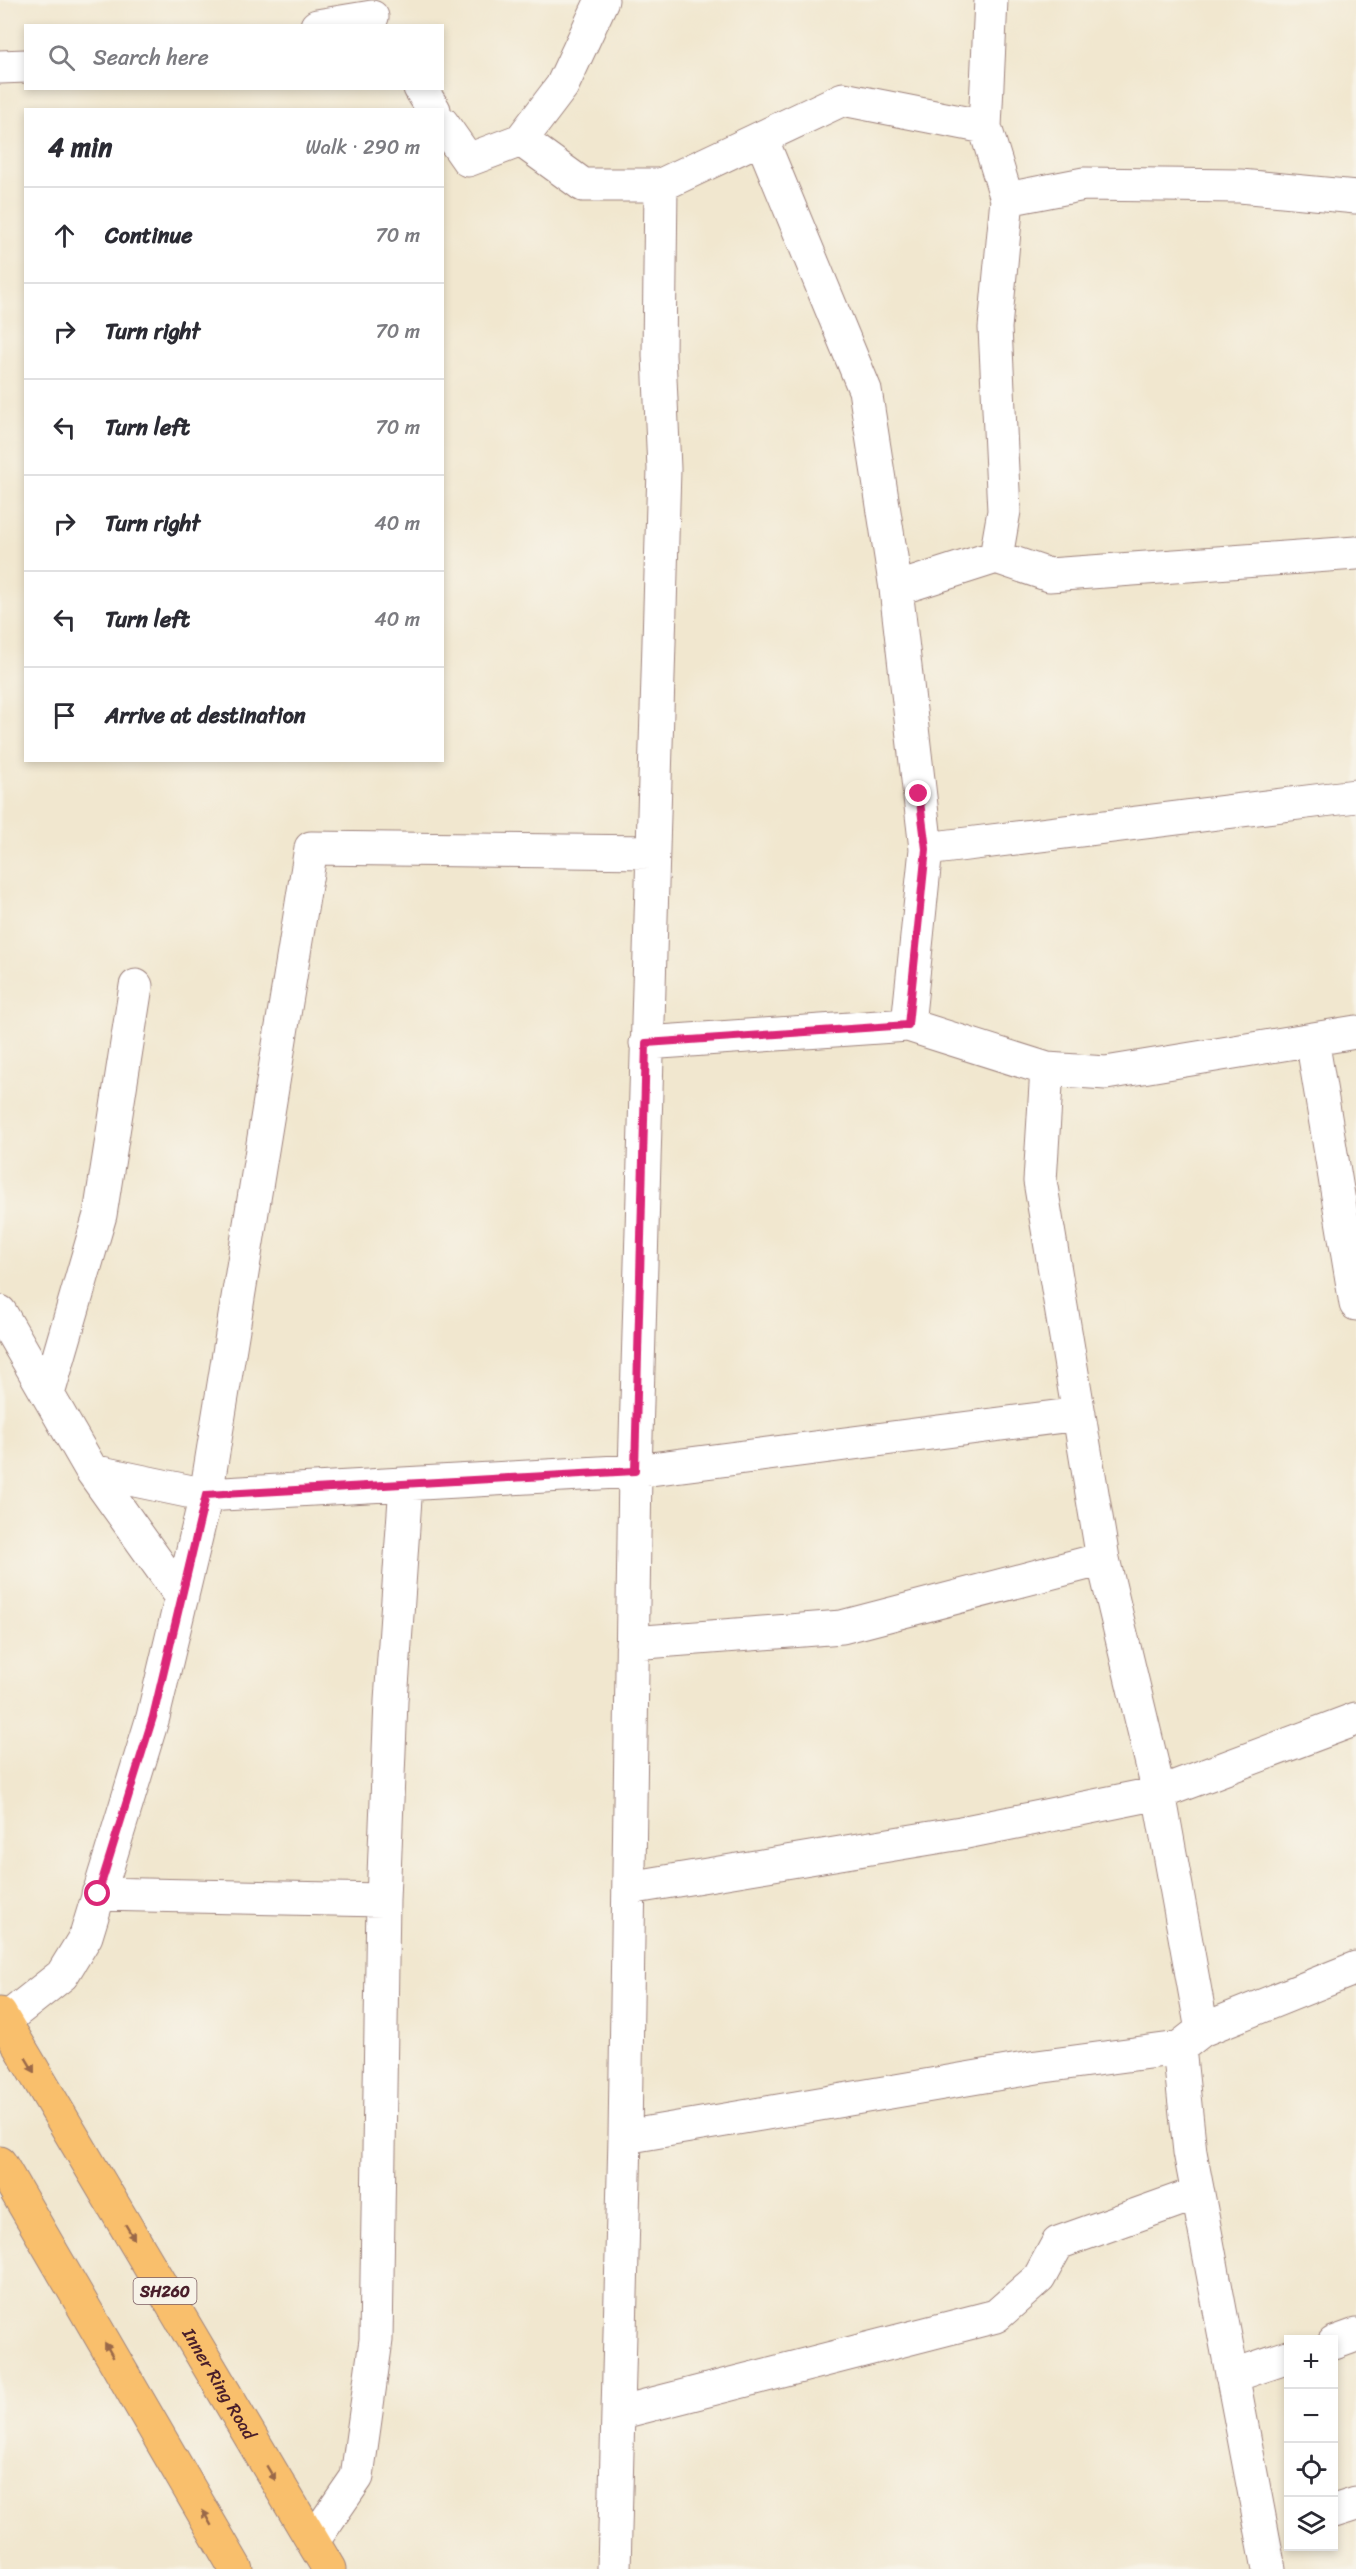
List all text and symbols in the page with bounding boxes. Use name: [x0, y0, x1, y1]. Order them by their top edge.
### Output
search box: [24, 24, 444, 90]
text: Search here: [93, 38, 209, 77]
icon: search: [45, 41, 78, 74]
text: 4 min: [48, 124, 112, 170]
text: Walk · 290 m: [305, 130, 420, 165]
text: Continue: [105, 216, 193, 255]
text: 70 m: [375, 218, 420, 253]
icon: ahead: [48, 219, 81, 252]
text: Turn right: [105, 312, 200, 351]
text: 70 m: [375, 314, 420, 349]
icon: right: [48, 315, 81, 348]
text: Turn left: [105, 408, 190, 447]
text: 70 m: [375, 410, 420, 445]
icon: left: [48, 411, 81, 444]
text: Turn right: [105, 504, 200, 543]
text: 40 m: [374, 506, 420, 541]
icon: right: [48, 507, 81, 540]
text: Turn left: [105, 600, 190, 639]
text: 40 m: [374, 602, 420, 637]
icon: left: [48, 603, 81, 636]
text: Arrive at destination: [105, 696, 306, 735]
icon: arrive: [48, 699, 81, 732]
route end: [905, 780, 931, 806]
route start: [84, 1880, 110, 1906]
one-way arrow: [25, 2057, 35, 2074]
one-way arrow: [124, 2224, 135, 2240]
road number: SH260: [134, 2278, 196, 2304]
street label: Inner Ring Road: [173, 2321, 266, 2447]
map controls: [1284, 2335, 1338, 2551]
button: +: [1284, 2335, 1338, 2389]
one-way arrow: [104, 2341, 114, 2358]
button: −: [1284, 2389, 1338, 2443]
button: locate: [1284, 2443, 1338, 2497]
one-way arrow: [266, 2465, 277, 2481]
button: layers: [1284, 2497, 1338, 2551]
one-way arrow: [202, 2509, 212, 2526]

